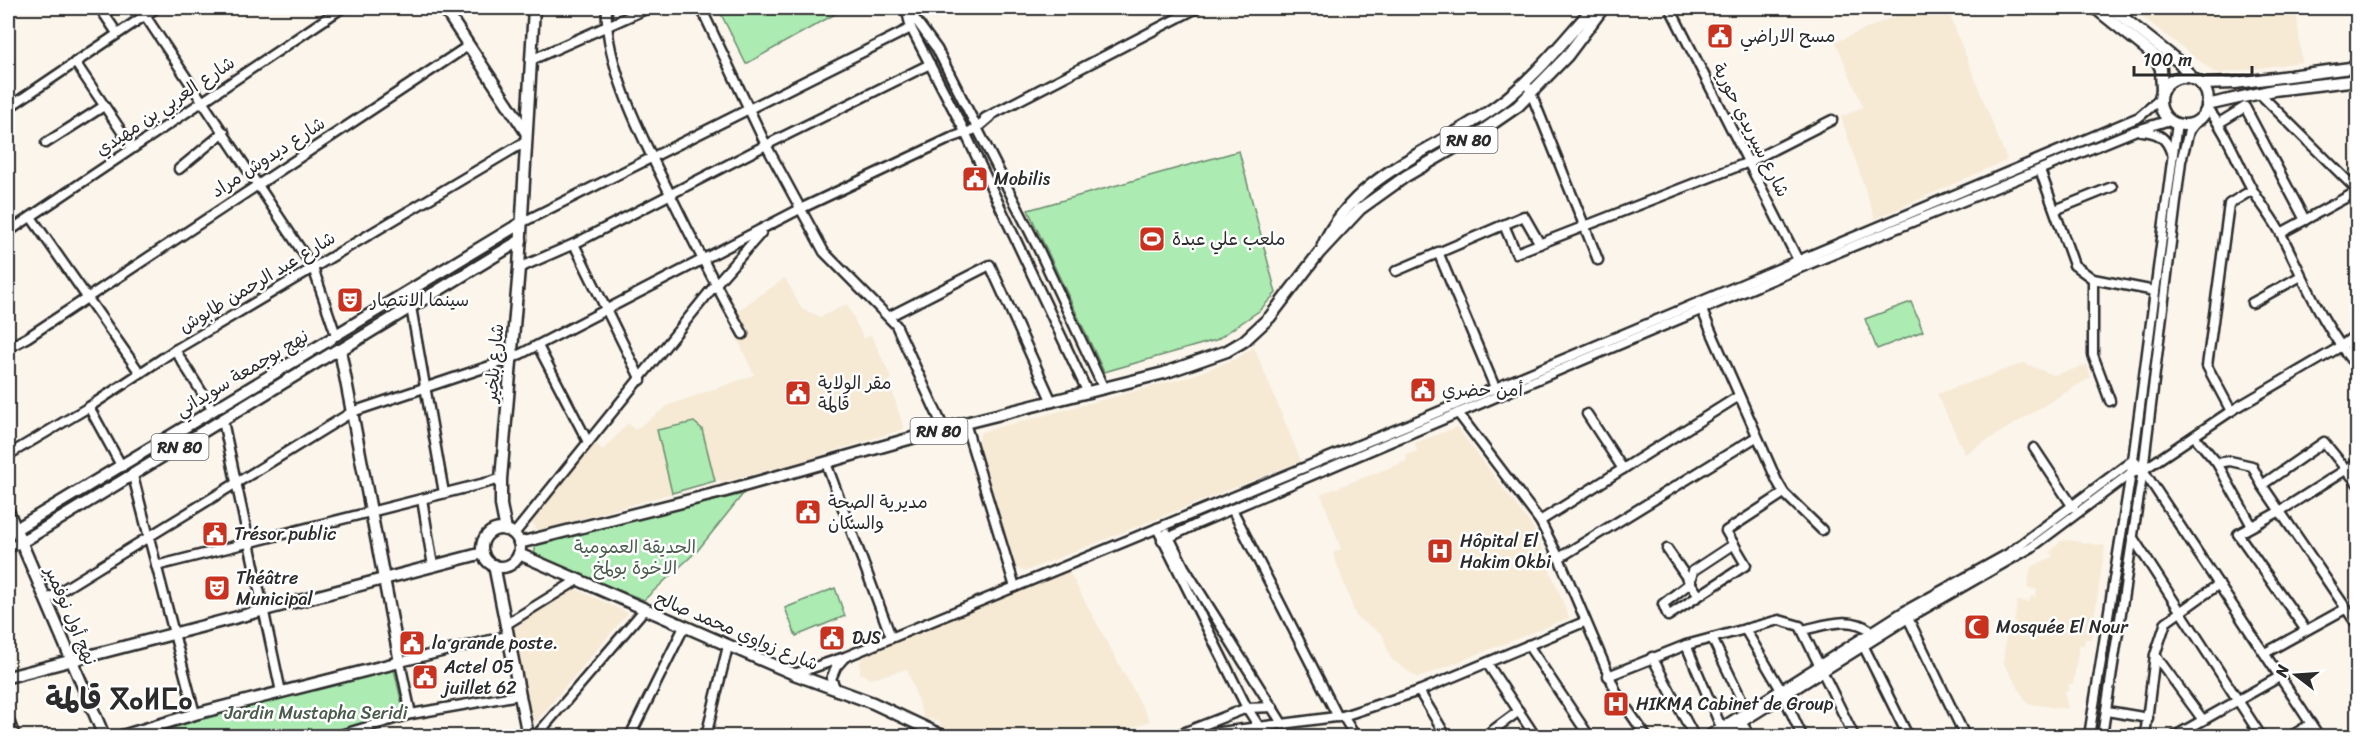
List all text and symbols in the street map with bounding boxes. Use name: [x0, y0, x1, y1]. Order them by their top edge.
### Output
place label: مسح الاراضي: [1740, 20, 1836, 52]
public building icon: مسح الاراضي: [1705, 21, 1735, 51]
scale bar: [2134, 39, 2252, 77]
text: 100 m: [2143, 44, 2192, 76]
street label: شارع العربي بن مهيدي: [88, 47, 242, 165]
street label: شارع سيريدي حورية: [1703, 57, 1799, 203]
street label: شارع ديدوش مراد: [204, 108, 332, 206]
road number: RN 80: [1440, 127, 1498, 153]
place label: Mobilis: [994, 163, 1051, 195]
public building icon: Mobilis: [960, 164, 990, 194]
street label: شارع عبد الرحمن طابوش: [172, 222, 342, 342]
place label: ملعب علي عبدة: [1172, 223, 1285, 255]
sports icon: ملعب علي عبدة: [1137, 224, 1167, 254]
place label: سينما الانتصار: [369, 284, 469, 316]
theatre icon: سينما الانتصار: [335, 285, 365, 315]
street label: نهج بوجمعة سويداني: [169, 320, 315, 426]
street label: شارع بلخير: [474, 322, 513, 406]
place label: مقر الولاية قالمة: [818, 367, 892, 420]
place label: أمن حضري: [1442, 374, 1523, 406]
public building icon: أمن حضري: [1408, 375, 1438, 405]
public building icon: مقر الولاية قالمة: [783, 378, 813, 408]
road number: RN 80: [910, 418, 968, 444]
road number: RN 80: [152, 434, 208, 460]
place label: مديرية الصحة والسكان: [828, 486, 928, 539]
public building icon: مديرية الصحة والسكان: [793, 497, 823, 527]
place label: Trésor public: [234, 518, 336, 550]
public building icon: Trésor public: [200, 519, 230, 549]
place label: Hôpital El Hakim Okbi: [1460, 525, 1552, 578]
park label: الحديقة العمومية الاخوة بولمخ: [574, 531, 696, 584]
hospital icon: Hôpital El Hakim Okbi: [1425, 536, 1455, 566]
street label: نهج أول نوفمبر: [35, 560, 106, 671]
place label: Théâtre Municipal: [236, 562, 313, 615]
theatre icon: Théâtre Municipal: [202, 573, 232, 603]
street label: شارع زواوي محمد صالح: [650, 582, 824, 680]
place label: Mosquée El Nour: [1996, 611, 2129, 643]
mosque icon: Mosquée El Nour: [1962, 612, 1992, 642]
place label: DJS: [852, 622, 881, 654]
public building icon: DJS: [817, 623, 847, 653]
place label: la grande poste.: [432, 627, 558, 659]
public building icon: la grande poste.: [397, 628, 427, 658]
north arrow: [2266, 645, 2326, 705]
place label: Actel 05 juillet 62: [440, 651, 517, 704]
text: N: [2266, 660, 2298, 681]
public building icon: Actel 05 juillet 62: [410, 662, 440, 692]
district label: قالمة ⴳⴰⵍⵎⴰ: [45, 672, 193, 726]
place label: HIKMA Cabinet de Group: [1636, 688, 1834, 720]
hospital icon: HIKMA Cabinet de Group: [1601, 689, 1631, 719]
park label: Jardin Mustapha Seridi: [224, 697, 408, 729]

